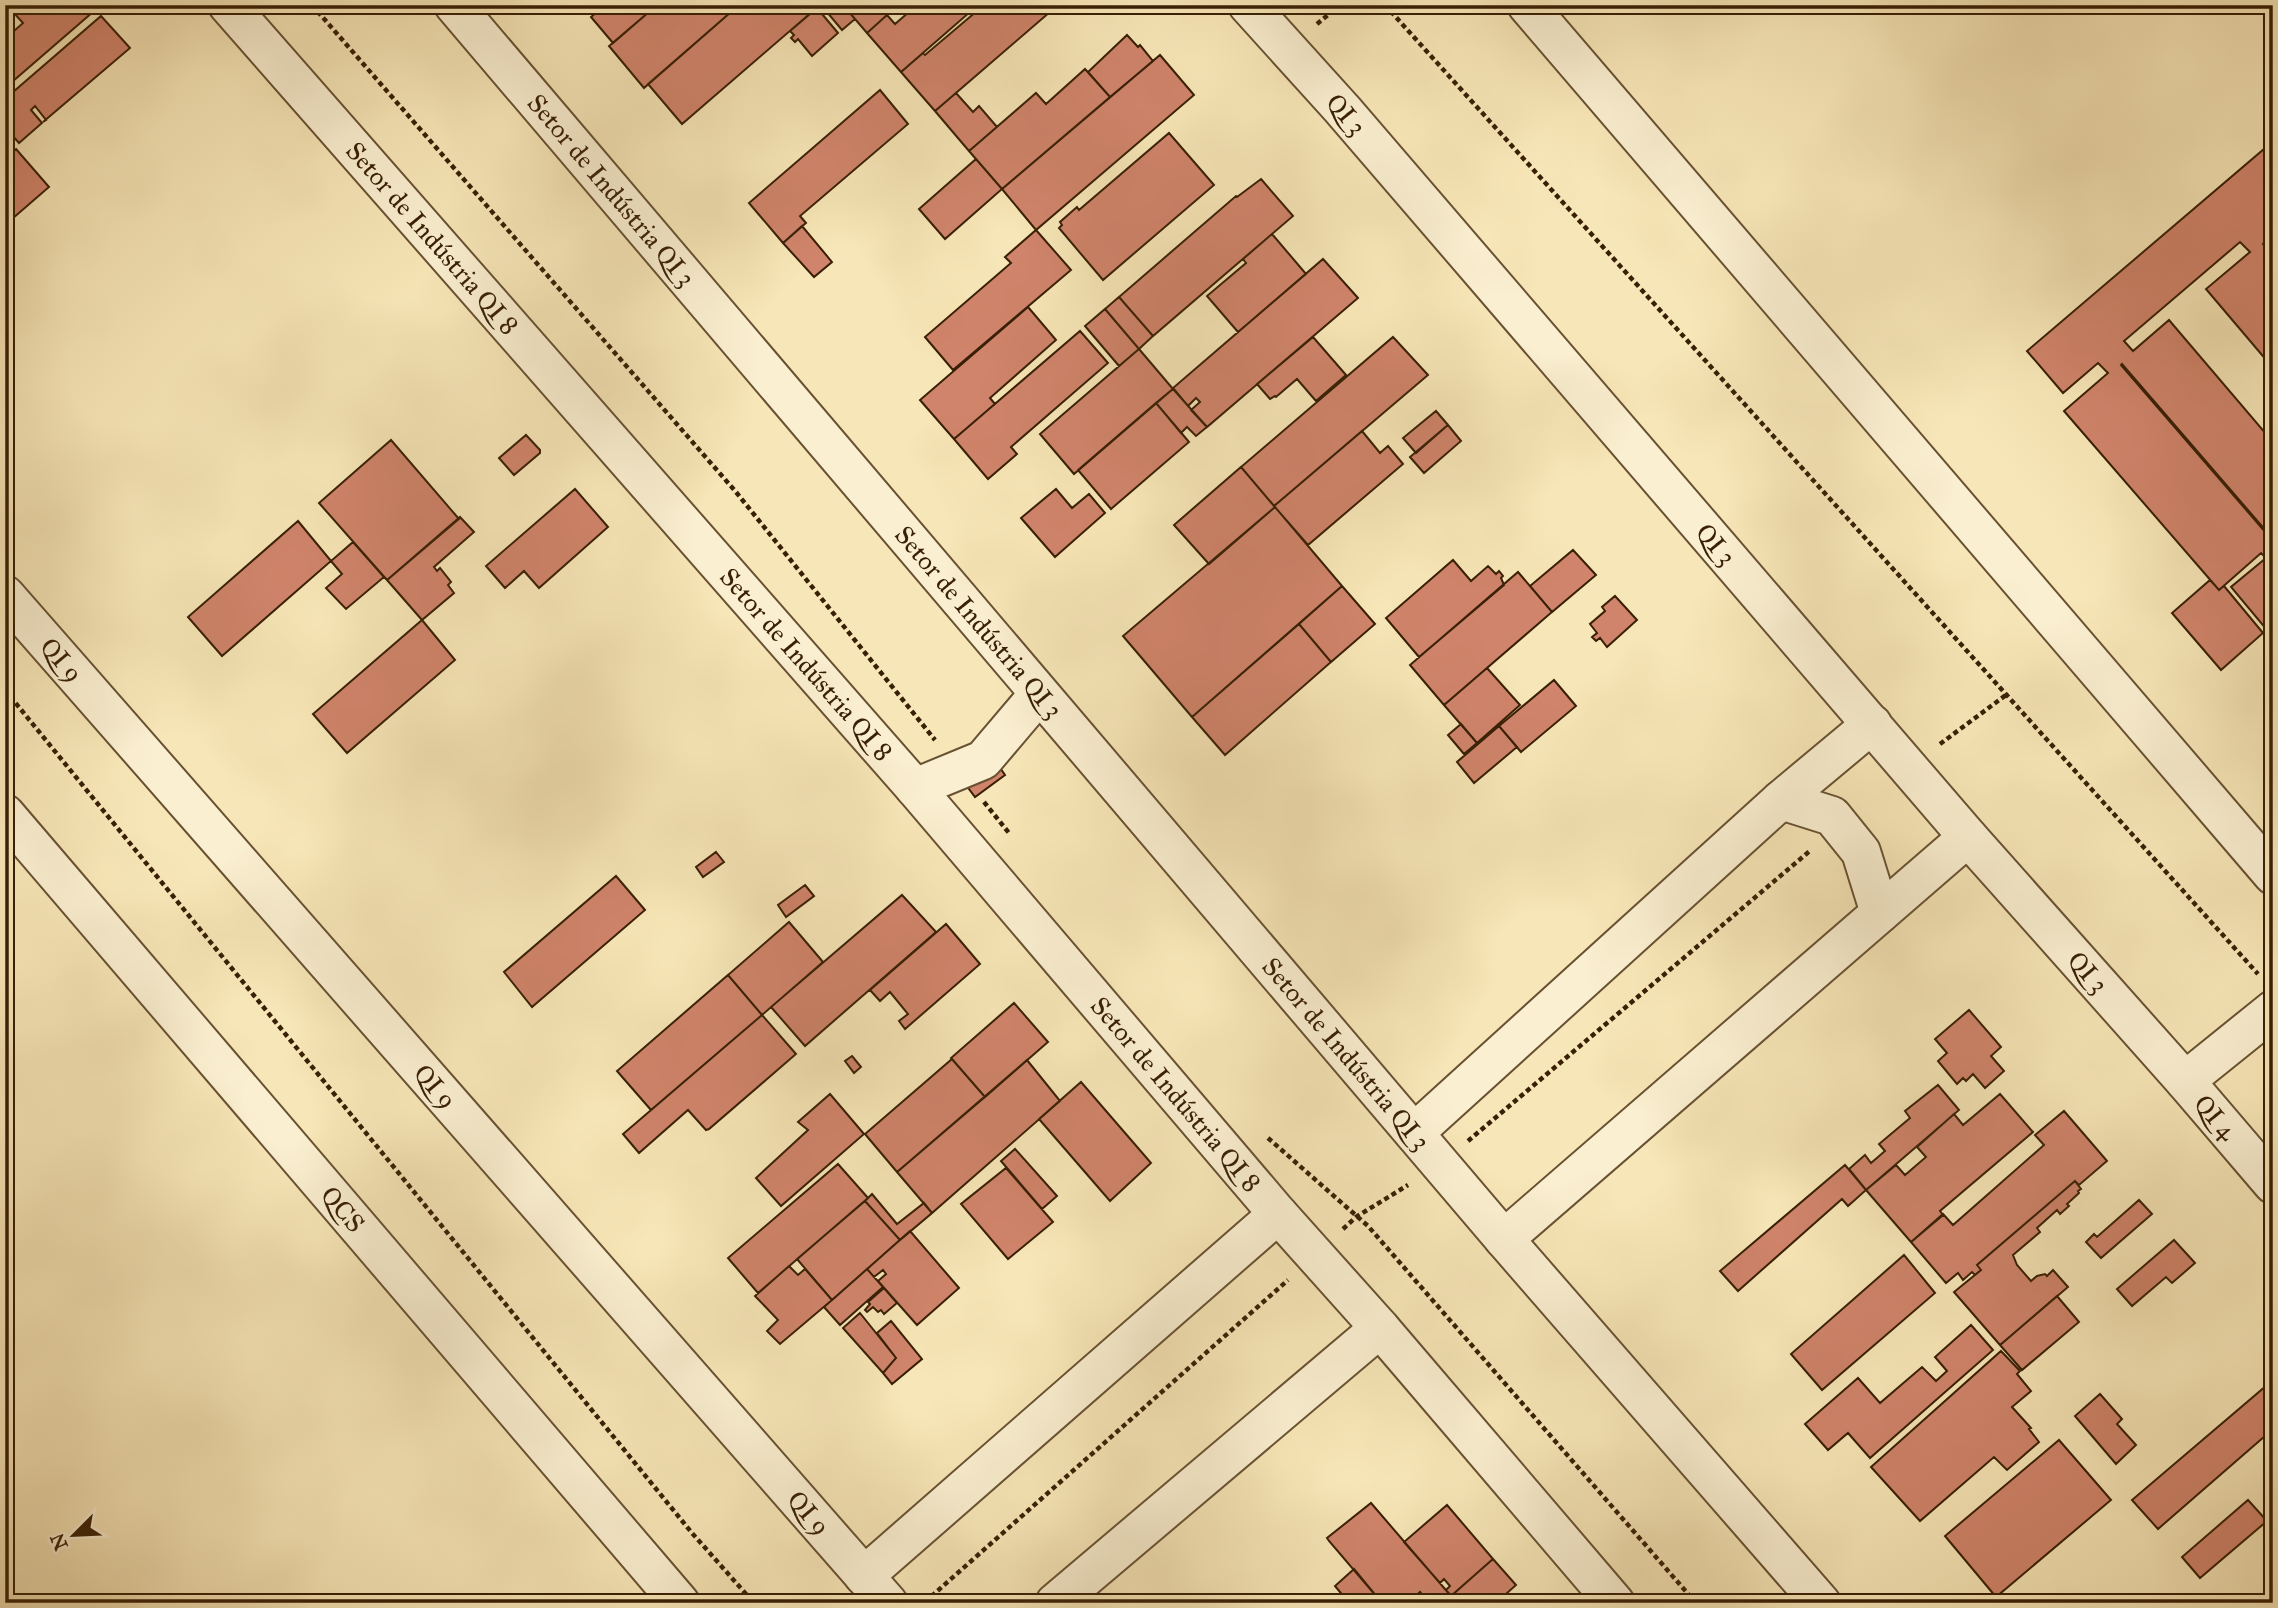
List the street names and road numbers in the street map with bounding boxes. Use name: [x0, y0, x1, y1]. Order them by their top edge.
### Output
street label: Setor de Indústria QI 3: [521, 87, 702, 293]
street label: QI 3: [1320, 87, 1373, 142]
street label: Setor de Indústria QI 8: [339, 135, 526, 341]
street label: QI 3: [1689, 516, 1743, 572]
street label: Setor de Indústria QI 3: [888, 519, 1070, 725]
street label: Setor de Indústria QI 8: [713, 561, 900, 767]
street label: QI 9: [34, 631, 90, 689]
street label: QI 3: [2061, 944, 2115, 1000]
street label: Setor de Indústria QI 3: [1256, 951, 1437, 1157]
street label: Setor de Indústria QI 8: [1084, 990, 1268, 1198]
street label: QI 9: [407, 1057, 463, 1115]
street label: QI 4: [2187, 1088, 2244, 1146]
street label: QCS: [314, 1179, 372, 1239]
street label: QI 9: [781, 1484, 837, 1542]

